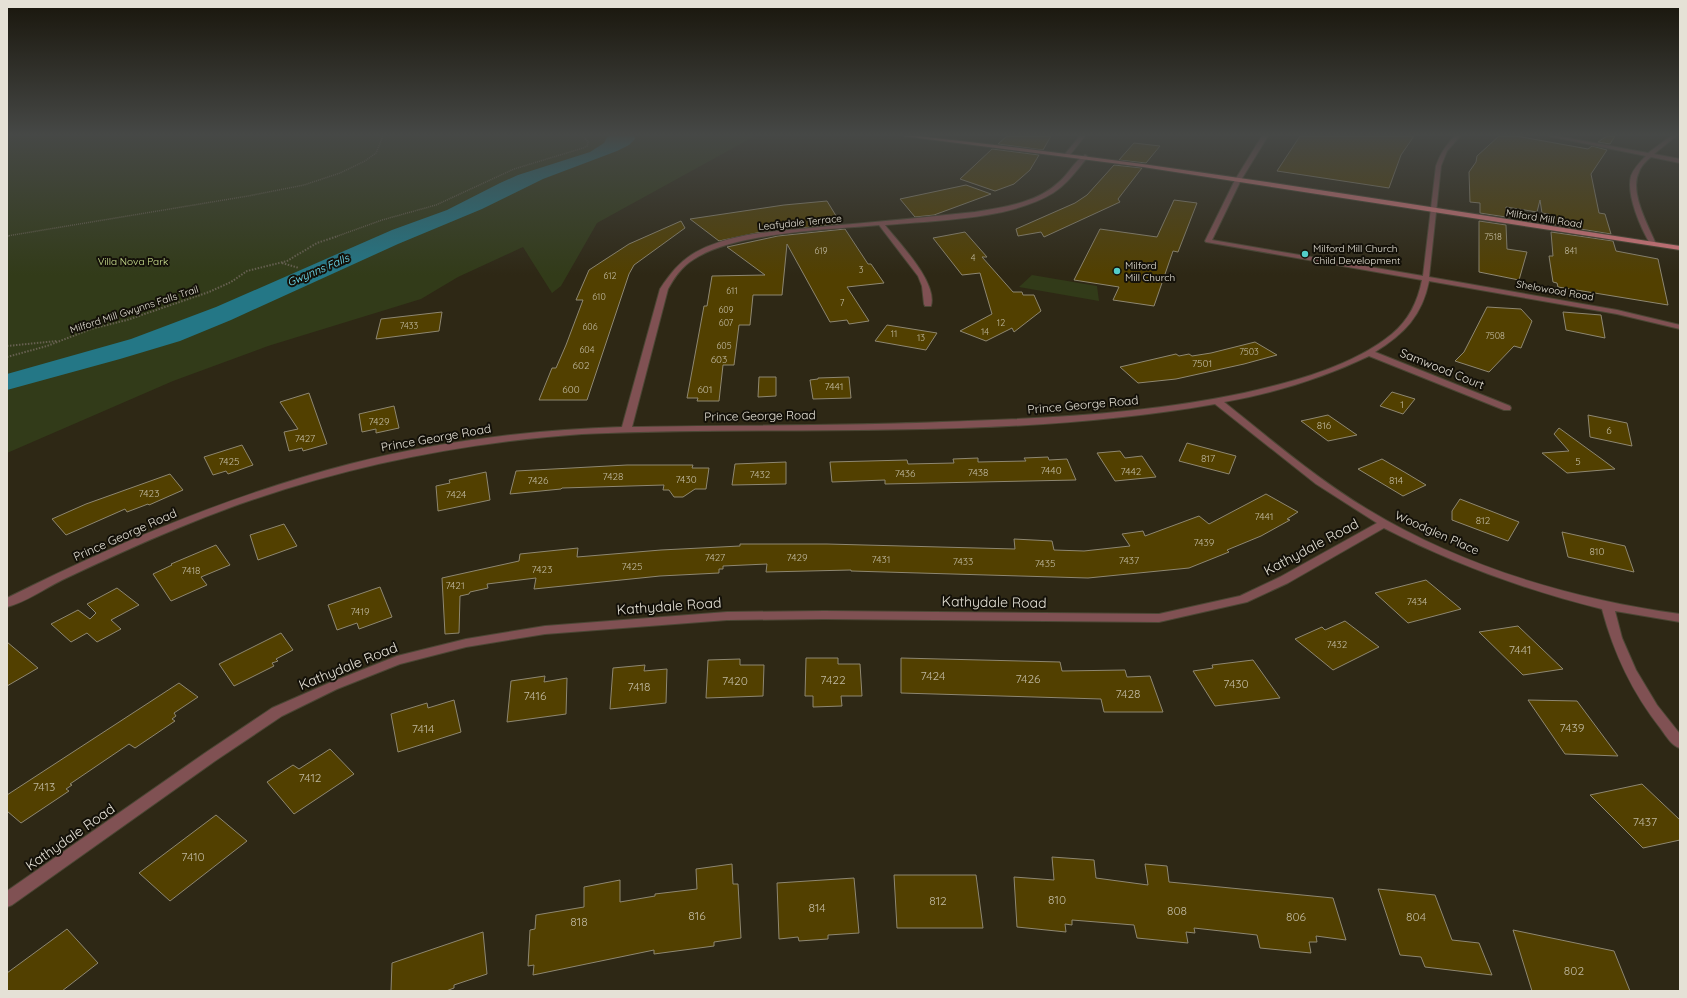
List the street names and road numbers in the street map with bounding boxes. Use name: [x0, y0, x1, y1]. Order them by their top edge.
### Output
street label: Milford Mill Road: [1505, 206, 1583, 231]
street label: Leafydale Terrace: [758, 212, 843, 233]
street label: Shelowood Road: [1515, 277, 1595, 304]
street label: Milford Mill Gwynns Falls Trail: [68, 283, 200, 336]
street label: Samwood Court: [1398, 345, 1487, 392]
street label: Prince George Road: [1027, 392, 1139, 417]
street label: Prince George Road: [704, 407, 816, 424]
street label: Prince George Road: [380, 420, 492, 455]
street label: Prince George Road: [71, 505, 179, 564]
street label: Woodglen Place: [1393, 507, 1482, 558]
street label: Kathydale Road: [1260, 514, 1362, 580]
street label: Kathydale Road: [941, 592, 1047, 612]
street label: Kathydale Road: [616, 593, 722, 619]
street label: Kathydale Road: [296, 638, 400, 694]
street label: Kathydale Road: [22, 800, 118, 874]

